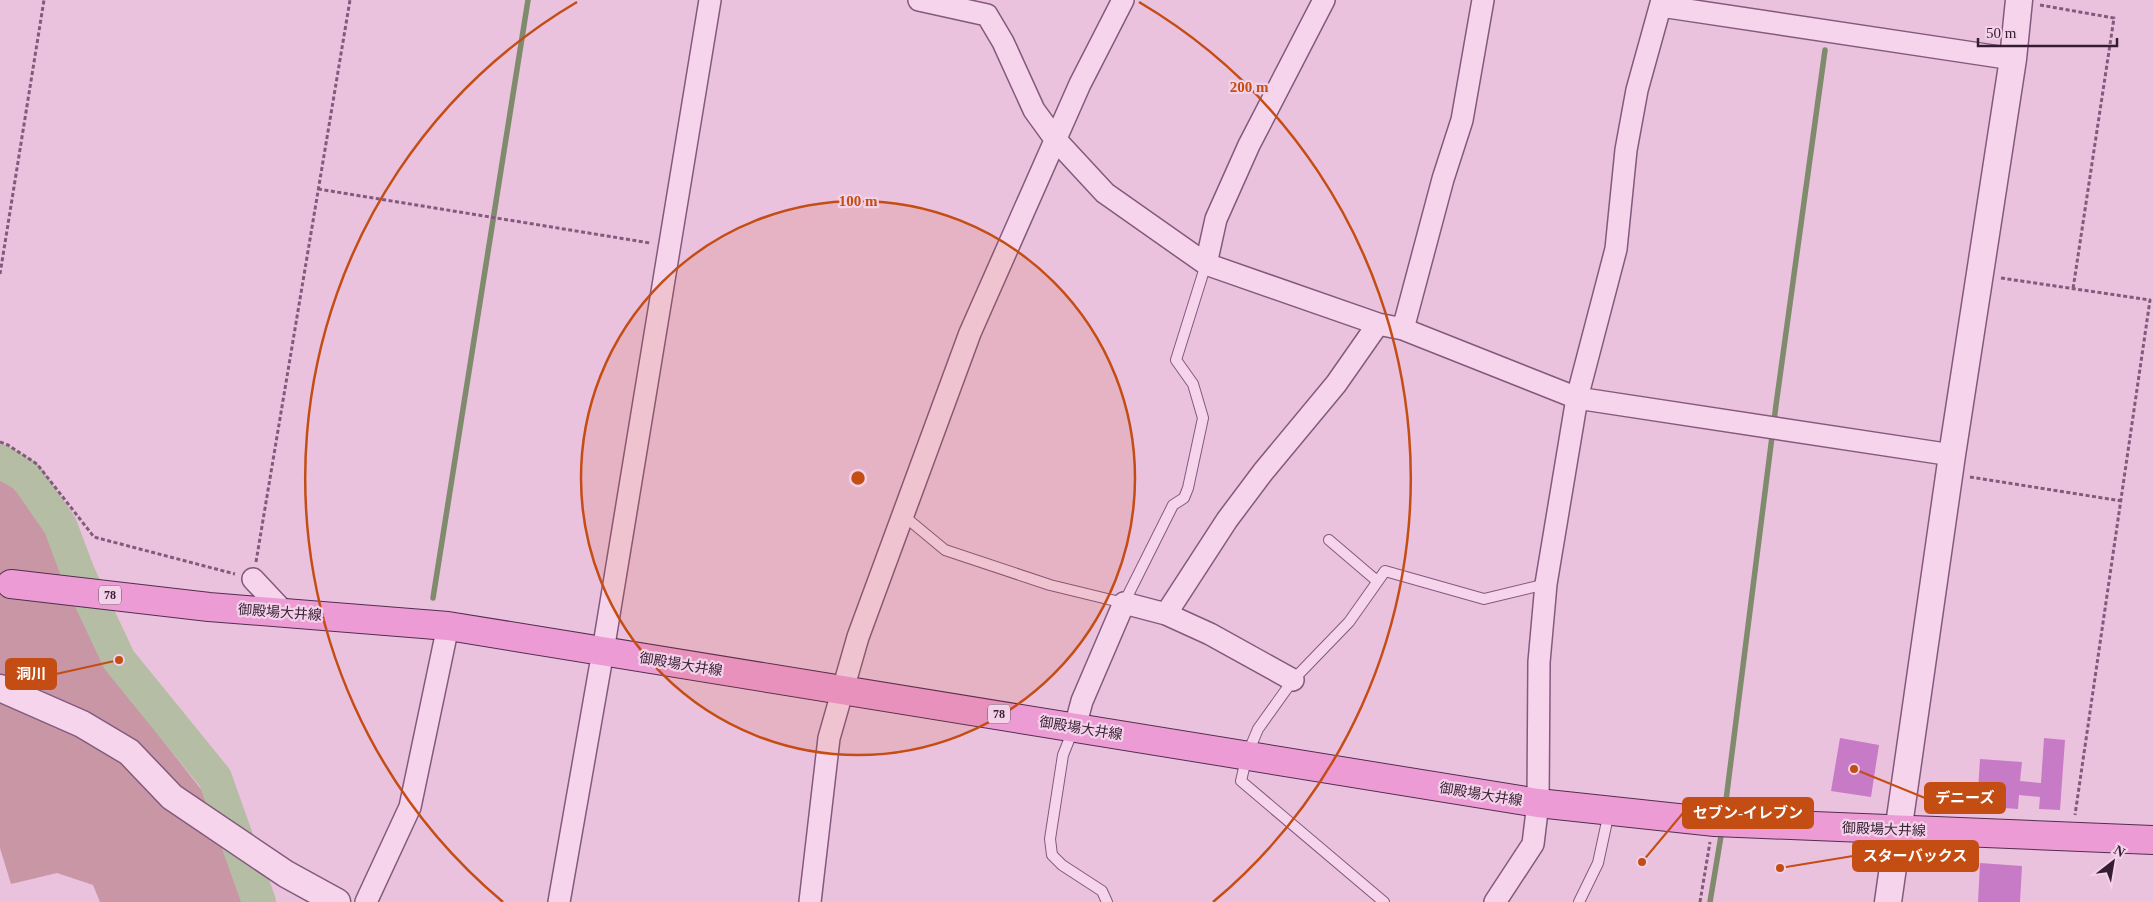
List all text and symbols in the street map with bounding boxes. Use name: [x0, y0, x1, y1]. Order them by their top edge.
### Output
scale bar: [1978, 15, 2117, 47]
text: 50 m: [1986, 25, 2017, 41]
text: 200 m: [1230, 79, 1269, 95]
text: 100 m: [839, 193, 878, 209]
centre of rings: [849, 469, 867, 487]
road number: 78: [99, 586, 121, 604]
street label: 御殿場大井線: [238, 601, 322, 623]
street label: 御殿場大井線: [638, 650, 724, 678]
callout: 洞川: [6, 659, 56, 689]
text: 洞川: [16, 666, 46, 682]
road number: 78: [988, 704, 1010, 724]
street label: 御殿場大井線: [1038, 714, 1124, 742]
street label: 御殿場大井線: [1438, 780, 1524, 808]
callout: デニーズ: [1925, 783, 2005, 813]
text: デニーズ: [1935, 789, 1995, 806]
callout: セブン-イレブン: [1683, 798, 1813, 828]
text: セブン-イレブン: [1693, 804, 1803, 821]
street label: 御殿場大井線: [1842, 820, 1926, 838]
north arrow: [2088, 837, 2138, 887]
callout: スターバックス: [1853, 841, 1978, 871]
text: N: [2111, 842, 2128, 860]
text: スターバックス: [1863, 848, 1967, 864]

